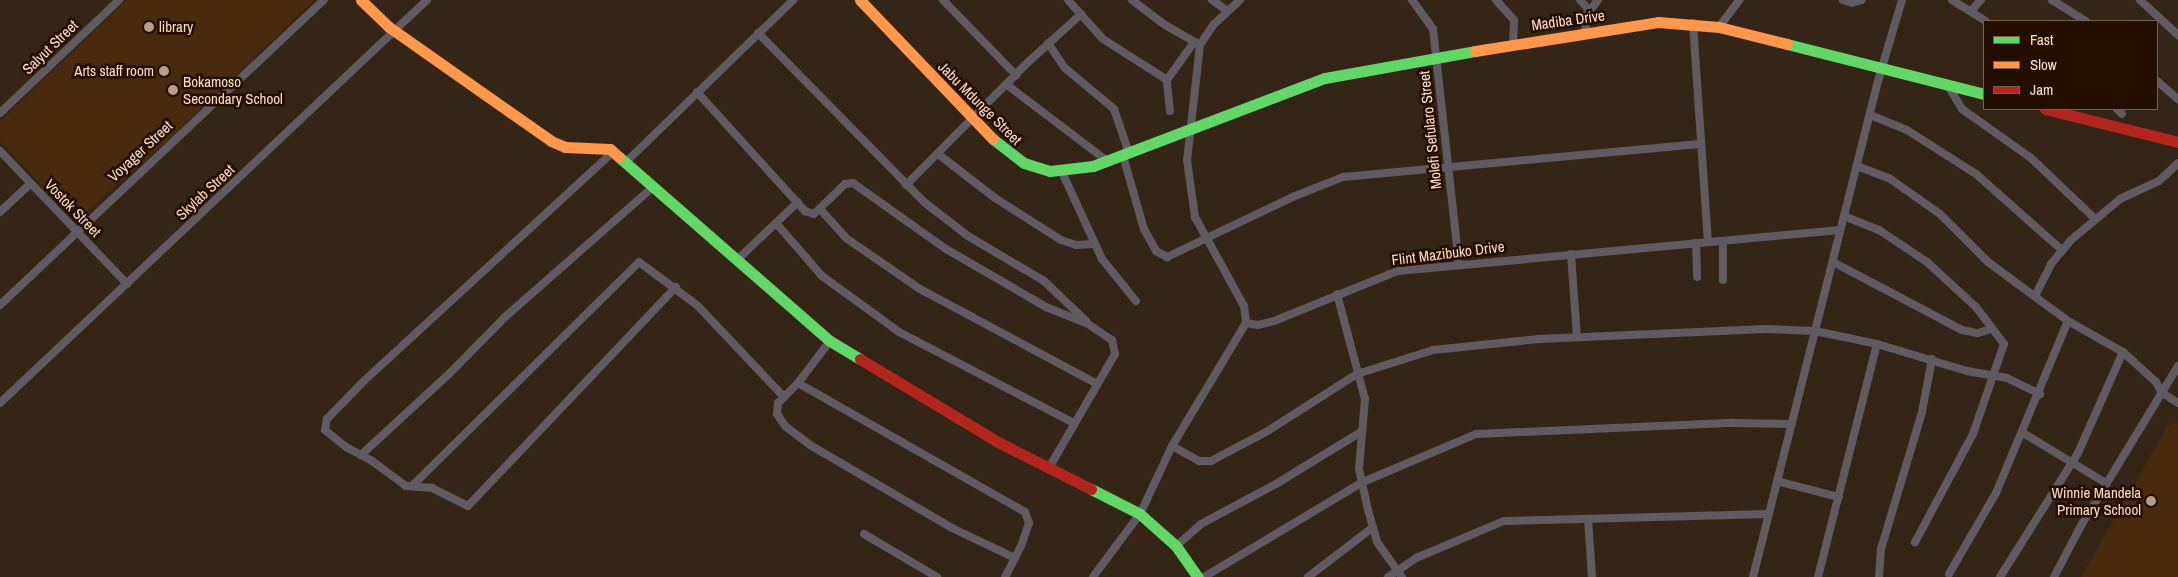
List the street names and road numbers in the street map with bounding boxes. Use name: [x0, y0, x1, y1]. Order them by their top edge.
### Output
street label: Madiba Drive: [1530, 6, 1606, 34]
street label: Salyut Street: [18, 16, 82, 78]
street label: Jabu Mdunge Street: [934, 57, 1026, 149]
street label: Molefi Sefularo Street: [1415, 70, 1445, 190]
street label: Voyager Street: [104, 117, 176, 185]
street label: Skylab Street: [172, 160, 238, 224]
street label: Vostok Street: [41, 175, 105, 241]
street label: Flint Mazibuko Drive: [1391, 237, 1505, 269]

